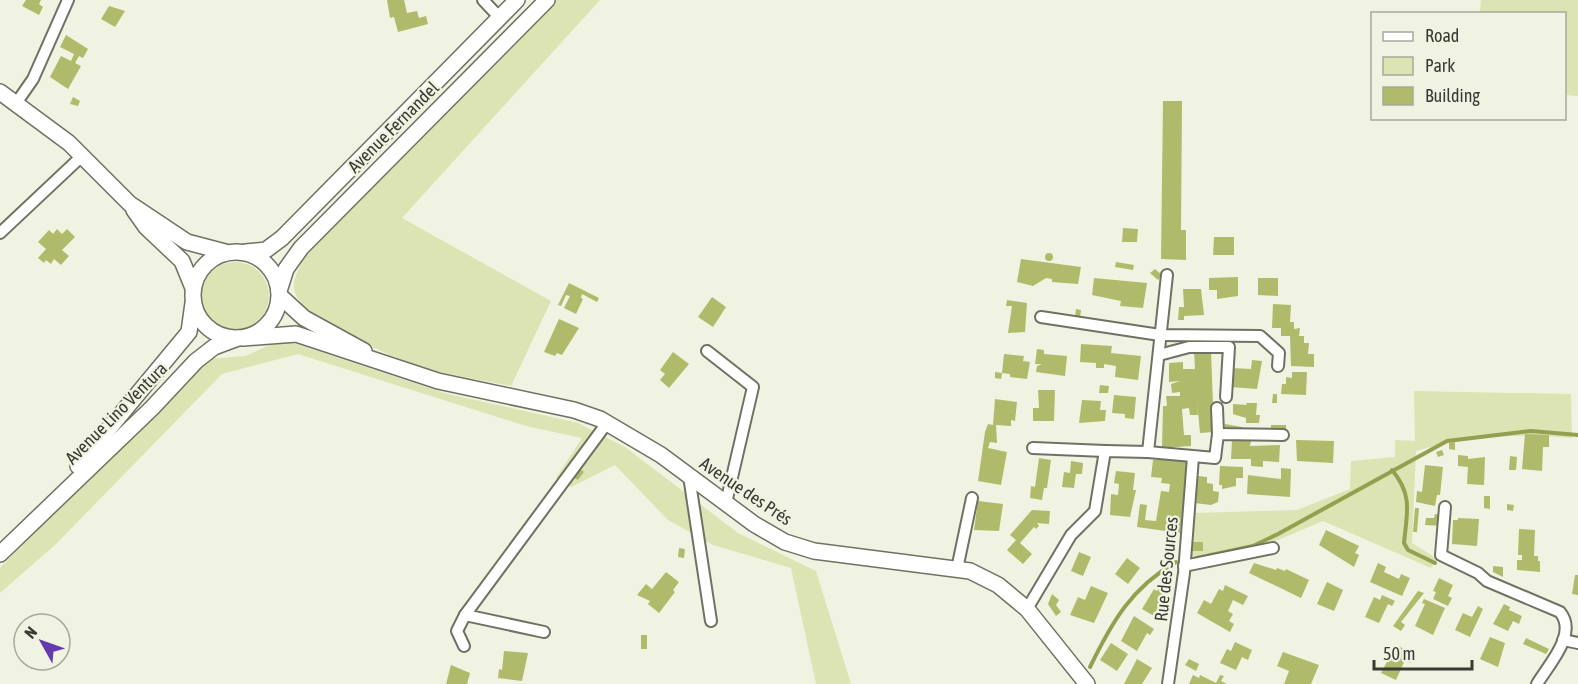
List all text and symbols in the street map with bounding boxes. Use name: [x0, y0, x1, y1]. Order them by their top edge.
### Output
legend: [1371, 12, 1566, 120]
text: Road: [1425, 25, 1459, 46]
text: Park: [1425, 55, 1455, 76]
street label: Avenue Fernandel: [343, 77, 443, 177]
text: Building: [1425, 85, 1480, 106]
street label: Avenue Lino Ventura: [61, 358, 171, 468]
street label: Avenue des Prés: [696, 453, 796, 529]
street label: Rue des Sources: [1150, 516, 1182, 622]
north arrow: [12, 612, 72, 672]
text: N: [21, 623, 40, 642]
scale bar: [1374, 633, 1472, 671]
text: 50 m: [1383, 643, 1415, 664]

